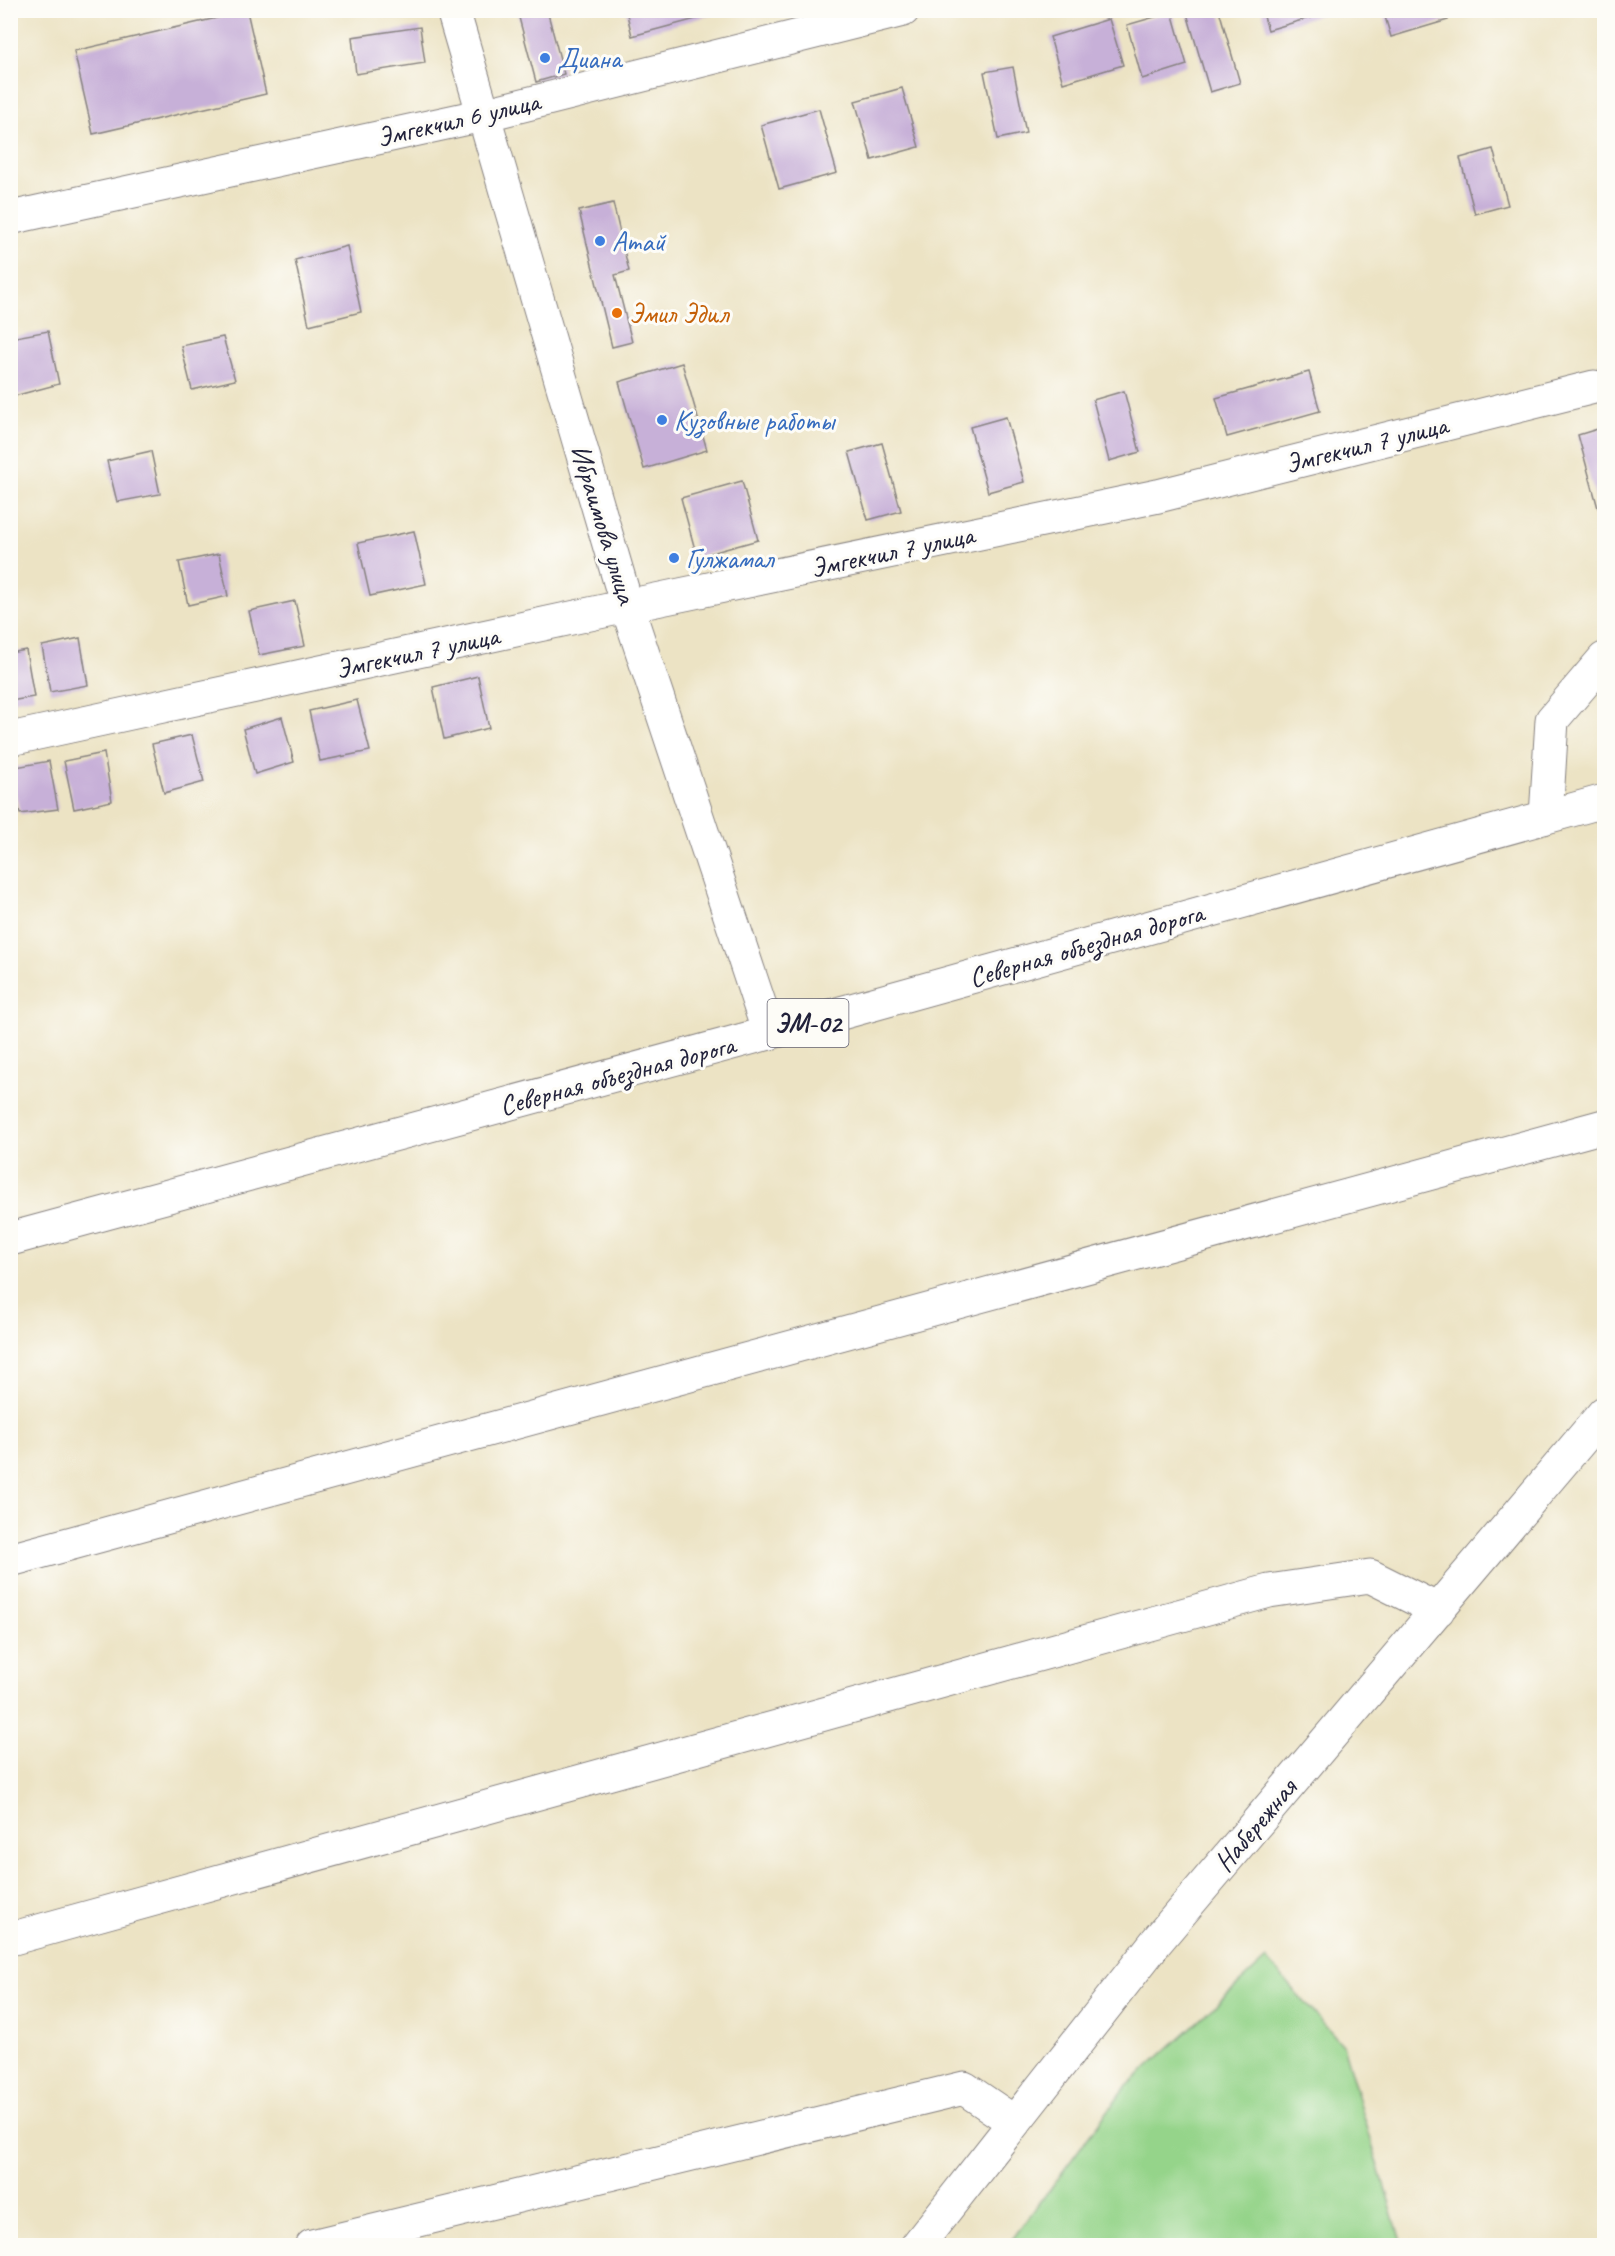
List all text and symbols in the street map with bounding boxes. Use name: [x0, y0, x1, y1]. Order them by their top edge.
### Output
place label: Диана: [557, 41, 624, 76]
marker: Диана: [538, 51, 552, 65]
street label: Эмгекчил 6 улица: [373, 83, 545, 155]
place label: Атай: [612, 224, 666, 259]
marker: Атай: [593, 234, 607, 248]
place label: Эмил Эдил: [629, 296, 731, 331]
marker: Эмил Эдил: [610, 306, 624, 320]
place label: Кузовные работы: [674, 403, 836, 439]
street label: Эмгекчил 7 улица: [1281, 406, 1453, 481]
marker: Кузовные работы: [655, 413, 669, 427]
street label: Ибраимова улица: [563, 440, 645, 610]
street label: Эмгекчил 7 улица: [807, 516, 979, 585]
place label: Гулжамал: [686, 541, 775, 576]
marker: Гулжамал: [667, 551, 681, 565]
street label: Эмгекчил 7 улица: [332, 617, 504, 686]
street label: Северная объездная дорога: [965, 894, 1210, 996]
road number: ЭМ-02: [768, 999, 848, 1047]
street label: Северная объездная дорога: [496, 1026, 741, 1124]
street label: Набережная: [1206, 1770, 1305, 1879]

